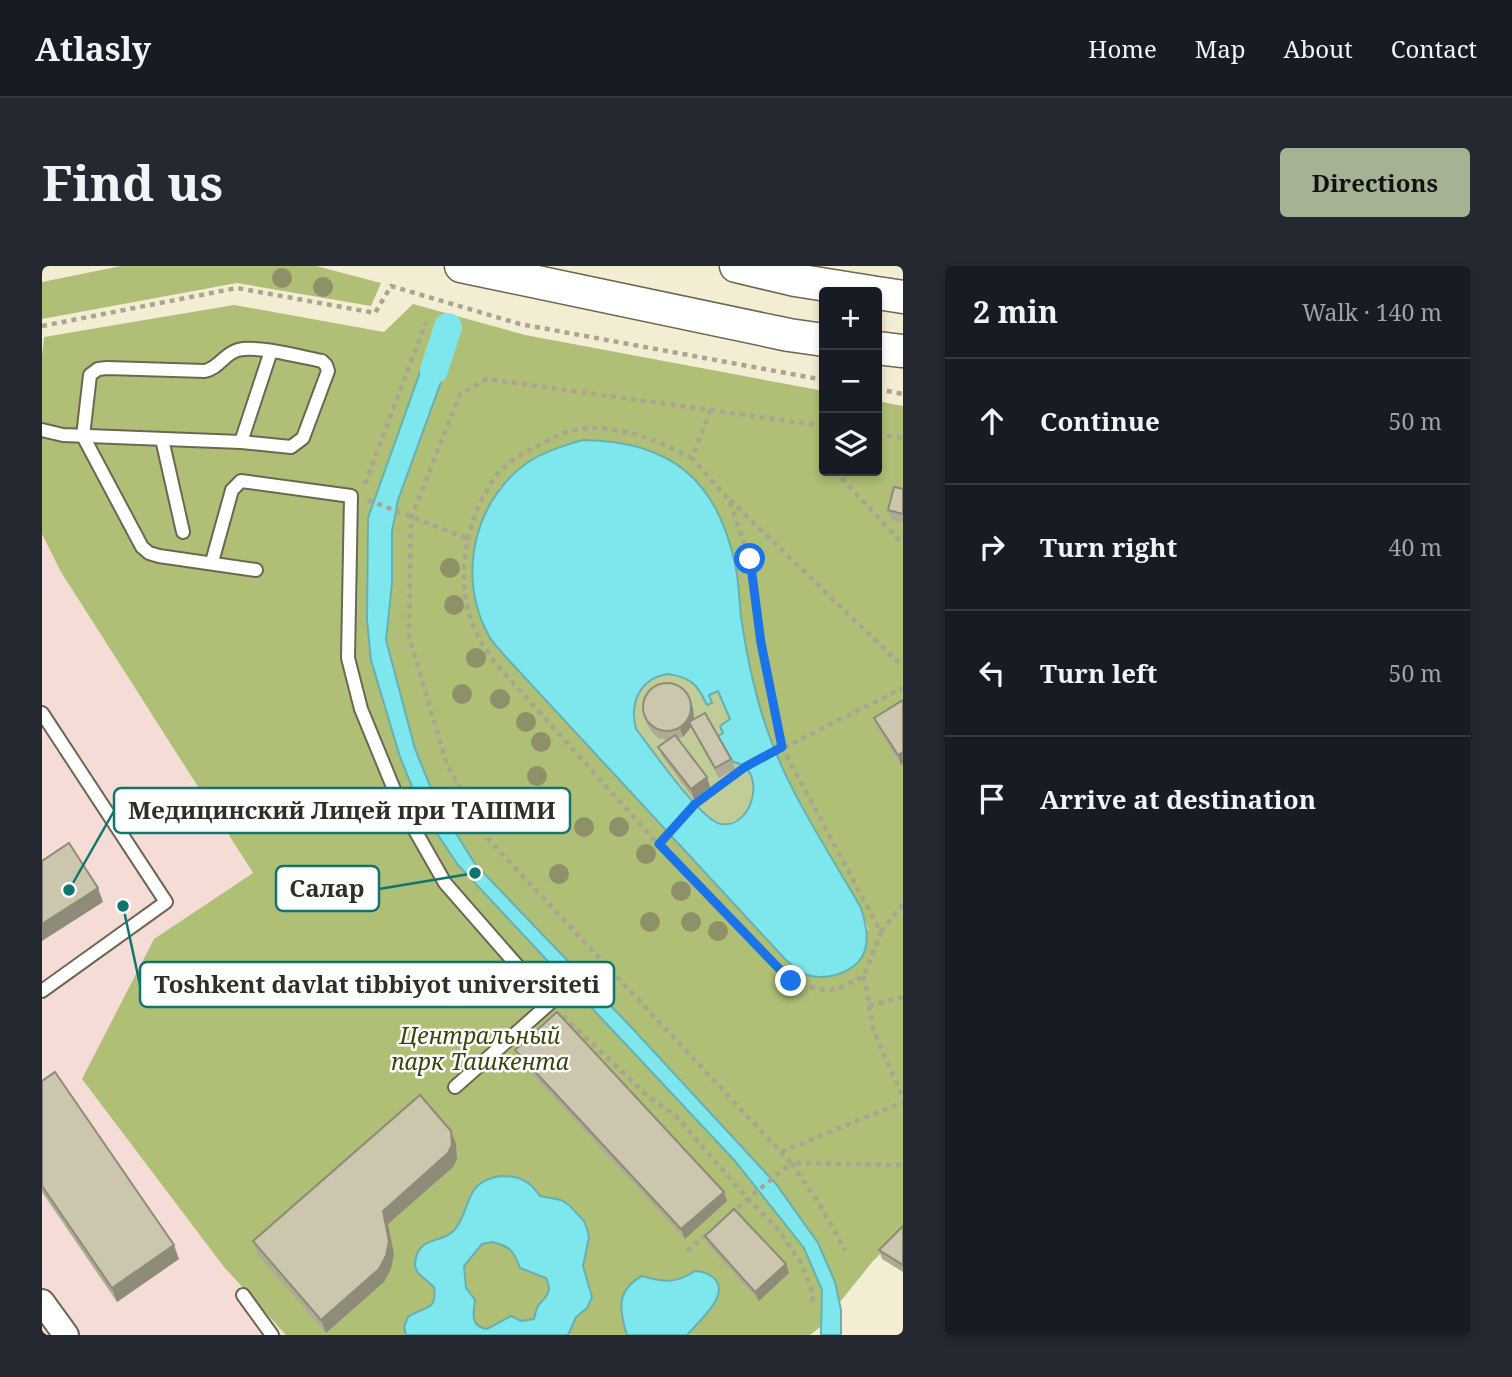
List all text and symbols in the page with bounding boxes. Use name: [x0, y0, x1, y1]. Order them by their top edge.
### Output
text: Atlasly: [35, 26, 151, 71]
text: Home: [1088, 32, 1157, 65]
text: Map: [1195, 32, 1246, 65]
text: About: [1284, 32, 1353, 65]
text: Contact: [1391, 32, 1477, 65]
button: Directions: [1280, 148, 1470, 217]
text: Find us: [42, 149, 223, 215]
map controls: [819, 287, 882, 476]
button: +: [819, 287, 882, 350]
text: 2 min: [973, 291, 1058, 332]
text: Walk · 140 m: [1302, 296, 1442, 328]
button: −: [819, 350, 882, 413]
icon: ahead: [973, 402, 1011, 440]
text: Continue: [1040, 403, 1160, 439]
text: 50 m: [1389, 405, 1442, 437]
button: layers: [819, 413, 882, 476]
icon: right: [973, 528, 1011, 566]
text: Turn right: [1040, 529, 1177, 565]
text: 40 m: [1389, 531, 1442, 563]
route start: [734, 543, 765, 574]
icon: left: [973, 654, 1011, 692]
text: Turn left: [1040, 655, 1157, 691]
text: 50 m: [1389, 657, 1442, 689]
icon: arrive: [973, 780, 1011, 818]
text: Arrive at destination: [1040, 781, 1316, 817]
callout: Медицинский Лицей при ТАШМИ: [114, 788, 570, 833]
text: Медицинский Лицей при ТАШМИ: [128, 793, 556, 826]
callout: Салар: [276, 866, 379, 911]
text: Салар: [290, 871, 364, 904]
callout: Toshkent davlat tibbiyot universiteti: [140, 962, 614, 1007]
route end: [775, 965, 806, 996]
text: Toshkent davlat tibbiyot universiteti: [154, 967, 601, 1000]
park label: Центральный парк Ташкента: [391, 1019, 569, 1077]

